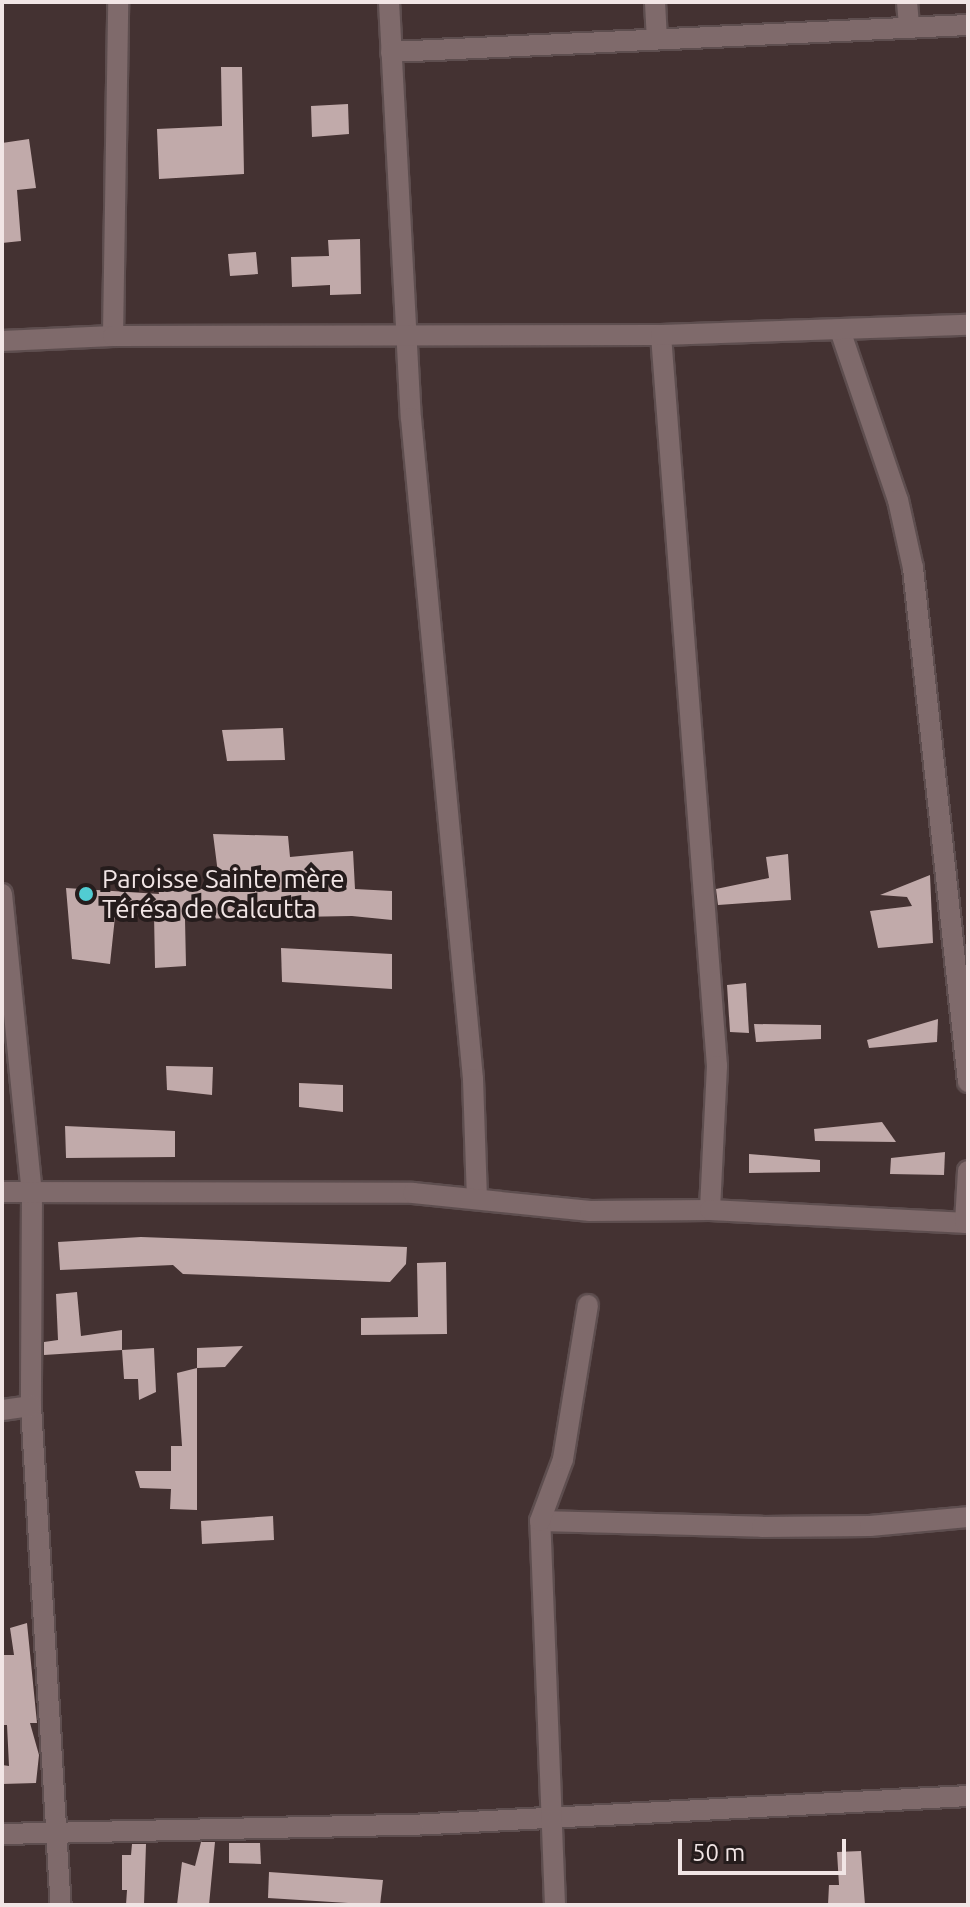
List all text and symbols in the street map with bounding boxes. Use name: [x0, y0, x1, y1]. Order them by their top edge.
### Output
place label: Paroisse Sainte mère Térésa de Calcutta: [102, 863, 345, 924]
marker: Paroisse Sainte mère Térésa de Calcutta: [77, 885, 95, 903]
scale bar: [682, 1823, 850, 1873]
text: 50 m: [692, 1839, 745, 1866]

